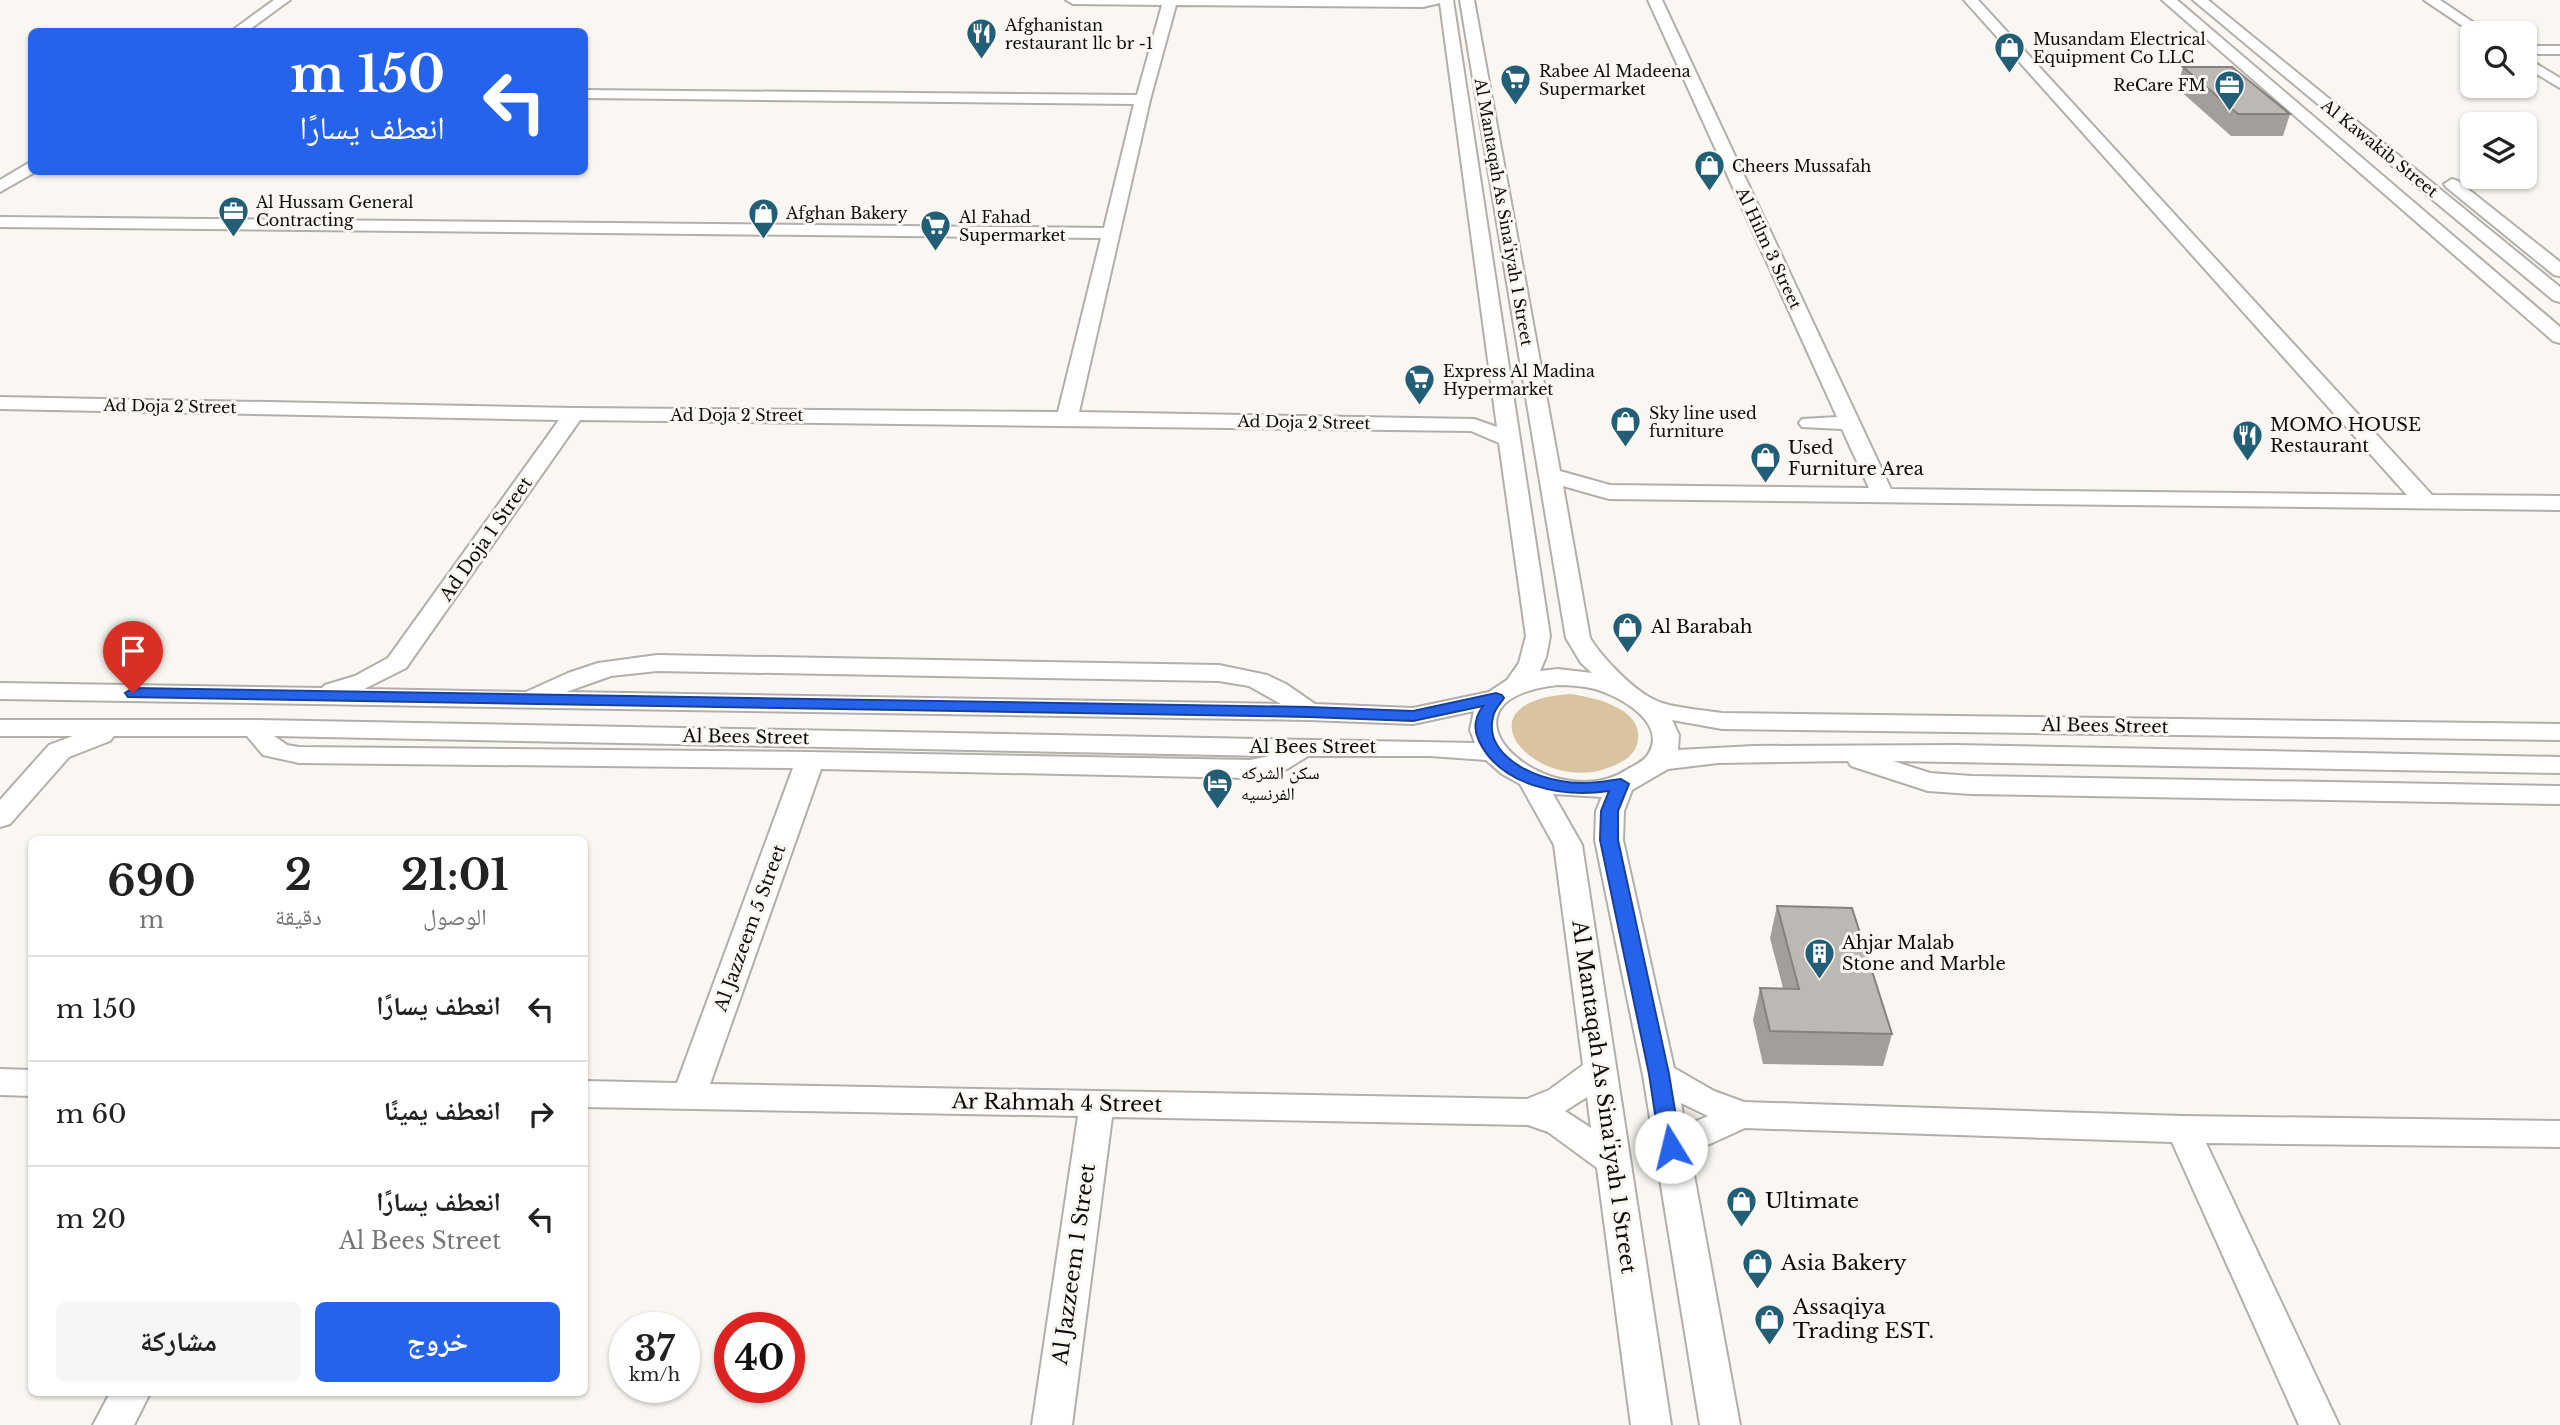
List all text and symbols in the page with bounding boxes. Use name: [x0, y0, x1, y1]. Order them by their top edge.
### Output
place label: Afghanistan restaurant llc br -1: [1004, 15, 1153, 53]
restaurant icon: Afghanistan restaurant llc br -1: [965, 17, 999, 61]
map controls: [2460, 21, 2537, 189]
button: search: [2460, 21, 2537, 98]
place label: Musandam Electrical Equipment Co LLC: [2033, 29, 2206, 67]
shop icon: Musandam Electrical Equipment Co LLC: [1993, 31, 2027, 75]
text: 150 m: [290, 44, 445, 105]
icon: left: [469, 56, 560, 147]
place label: Rabee Al Madeena Supermarket: [1539, 61, 1691, 99]
supermarket icon: Rabee Al Madeena Supermarket: [1499, 63, 1533, 107]
office icon: ReCare FM: [2212, 68, 2246, 112]
place label: ReCare FM: [2113, 75, 2206, 95]
street label: Al Mantaqah As Sina'iyah 1 Street: [1470, 76, 1537, 347]
street label: Al Kawakib Street: [2317, 94, 2442, 201]
text: انعطف يسارًا: [300, 108, 445, 148]
button: layers: [2460, 112, 2537, 189]
shop icon: Cheers Mussafah: [1692, 149, 1726, 193]
place label: Cheers Mussafah: [1732, 156, 1871, 176]
street label: Al Hilm 3 Street: [1732, 183, 1806, 312]
place label: Al Hussam General Contracting: [255, 192, 413, 230]
office icon: Al Hussam General Contracting: [216, 194, 250, 238]
shop icon: Afghan Bakery: [746, 196, 780, 240]
place label: Afghan Bakery: [785, 203, 908, 223]
place label: Al Fahad Supermarket: [958, 207, 1066, 245]
supermarket icon: Al Fahad Supermarket: [919, 209, 953, 253]
place label: Express Al Madina Hypermarket: [1443, 361, 1595, 399]
supermarket icon: Express Al Madina Hypermarket: [1403, 363, 1437, 407]
street label: Ad Doja 2 Street: [102, 395, 237, 417]
place label: Sky line used furniture: [1649, 403, 1757, 441]
street label: Ad Doja 2 Street: [670, 405, 803, 425]
shop icon: Sky line used furniture: [1609, 405, 1643, 449]
street label: Ad Doja 2 Street: [1236, 411, 1371, 433]
place label: MOMO HOUSE Restaurant: [2270, 414, 2421, 457]
restaurant icon: MOMO HOUSE Restaurant: [2230, 418, 2264, 462]
place label: Used Furniture Area: [1788, 437, 1924, 480]
shop icon: Used Furniture Area: [1748, 441, 1782, 485]
street label: Ad Doja 1 Street: [434, 473, 537, 606]
shop icon: Al Barabah: [1611, 610, 1645, 654]
place label: Al Barabah: [1650, 616, 1752, 638]
pin: [103, 621, 163, 693]
icon: arrive: [114, 632, 152, 670]
street label: Al Bees Street: [2040, 714, 2169, 738]
street label: Al Bees Street: [681, 725, 810, 749]
street label: Al Bees Street: [1249, 736, 1377, 758]
place label: سكن الشركه الفرنسيه: [1241, 762, 1320, 805]
hotel icon: سكن الشركه الفرنسيه: [1201, 766, 1235, 810]
street label: Al Jazzeem 5 Street: [709, 841, 791, 1015]
text: 2: [285, 849, 312, 901]
text: 21:01: [401, 849, 509, 901]
text: 690: [107, 855, 196, 907]
text: دقيقة: [275, 903, 322, 931]
text: الوصول: [423, 903, 487, 931]
text: m: [139, 906, 164, 934]
street label: Al Mantaqah As Sina'iyah 1 Street: [1566, 918, 1642, 1275]
place label: Ahjar Malab Stone and Marble: [1841, 932, 2006, 975]
building icon: Ahjar Malab Stone and Marble: [1802, 936, 1836, 980]
text: انعطف يسارًا: [376, 990, 501, 1022]
icon: left: [522, 990, 560, 1028]
text: 150 m: [56, 993, 136, 1025]
street label: Ar Rahmah 4 Street: [951, 1088, 1162, 1118]
text: انعطف يمينًا: [384, 1095, 501, 1127]
icon: right: [522, 1095, 560, 1133]
text: 60 m: [56, 1098, 127, 1130]
position arrow: [1634, 1110, 1708, 1184]
street label: Al Jazzeem 1 Street: [1047, 1162, 1101, 1367]
shop icon: Ultimate: [1725, 1184, 1759, 1228]
text: انعطف يسارًا: [376, 1186, 501, 1218]
place label: Ultimate: [1765, 1188, 1859, 1214]
icon: left: [522, 1200, 560, 1238]
text: 20 m: [56, 1203, 126, 1235]
text: Al Bees Street: [339, 1227, 501, 1255]
shop icon: Asia Bakery: [1741, 1246, 1775, 1290]
place label: Asia Bakery: [1780, 1250, 1907, 1276]
place label: Assaqiya Trading EST.: [1792, 1294, 1934, 1344]
button: مشاركة: [56, 1302, 301, 1382]
button: خروج: [315, 1302, 560, 1382]
shop icon: Assaqiya Trading EST.: [1753, 1302, 1787, 1346]
speed limit sign: 40: [714, 1312, 805, 1403]
text: 37: [634, 1327, 675, 1370]
text: km/h: [629, 1364, 680, 1386]

